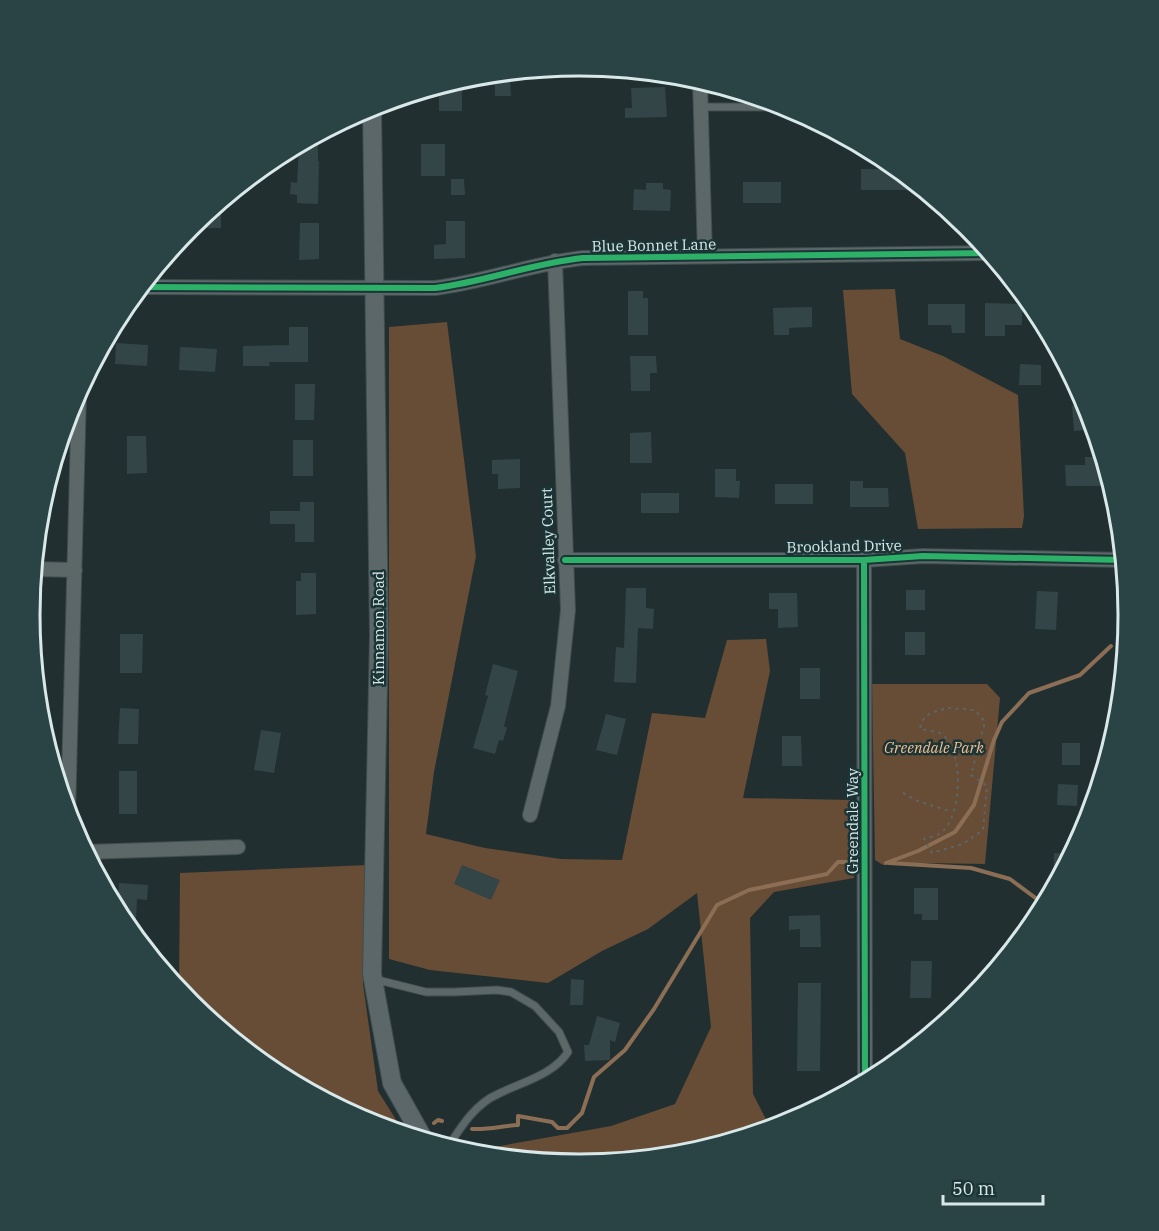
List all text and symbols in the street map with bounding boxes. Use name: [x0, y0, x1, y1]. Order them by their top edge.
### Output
street label: Blue Bonnet Lane: [592, 234, 716, 256]
street label: Elkvalley Court: [537, 487, 559, 595]
street label: Brookland Drive: [786, 535, 902, 557]
street label: Kinnamon Road: [369, 571, 388, 685]
park label: Greendale Park: [884, 738, 984, 757]
street label: Greendale Way: [843, 768, 862, 874]
scale bar: [943, 1168, 1044, 1206]
text: 50 m: [952, 1177, 995, 1200]

